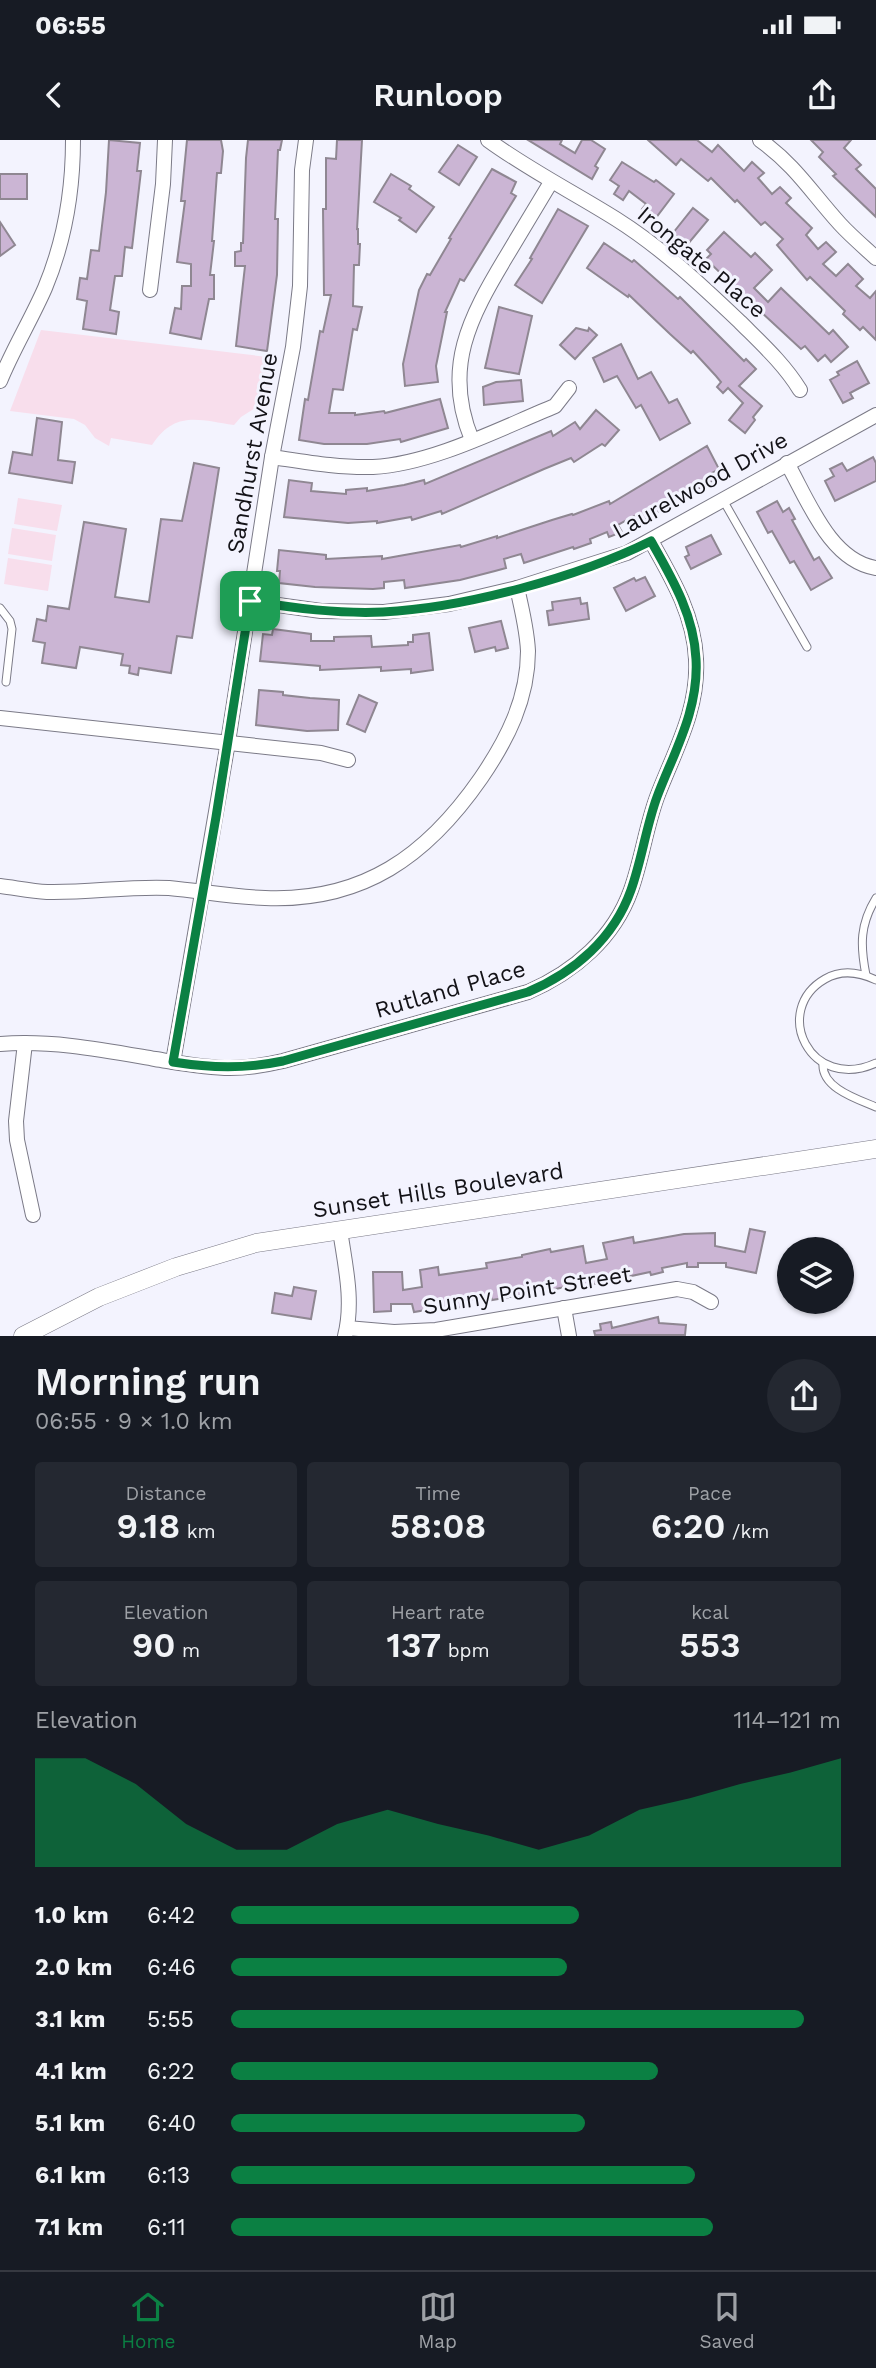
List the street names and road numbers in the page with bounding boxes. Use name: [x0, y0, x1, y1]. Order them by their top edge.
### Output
street label: Irongate Place: [632, 201, 771, 324]
street label: Sandhurst Avenue: [222, 351, 283, 556]
street label: Laurelwood Drive: [608, 426, 792, 545]
street label: Rutland Place: [372, 955, 529, 1024]
street label: Sunset Hills Boulevard: [311, 1157, 566, 1224]
street label: Sunny Point Street: [421, 1261, 634, 1320]

